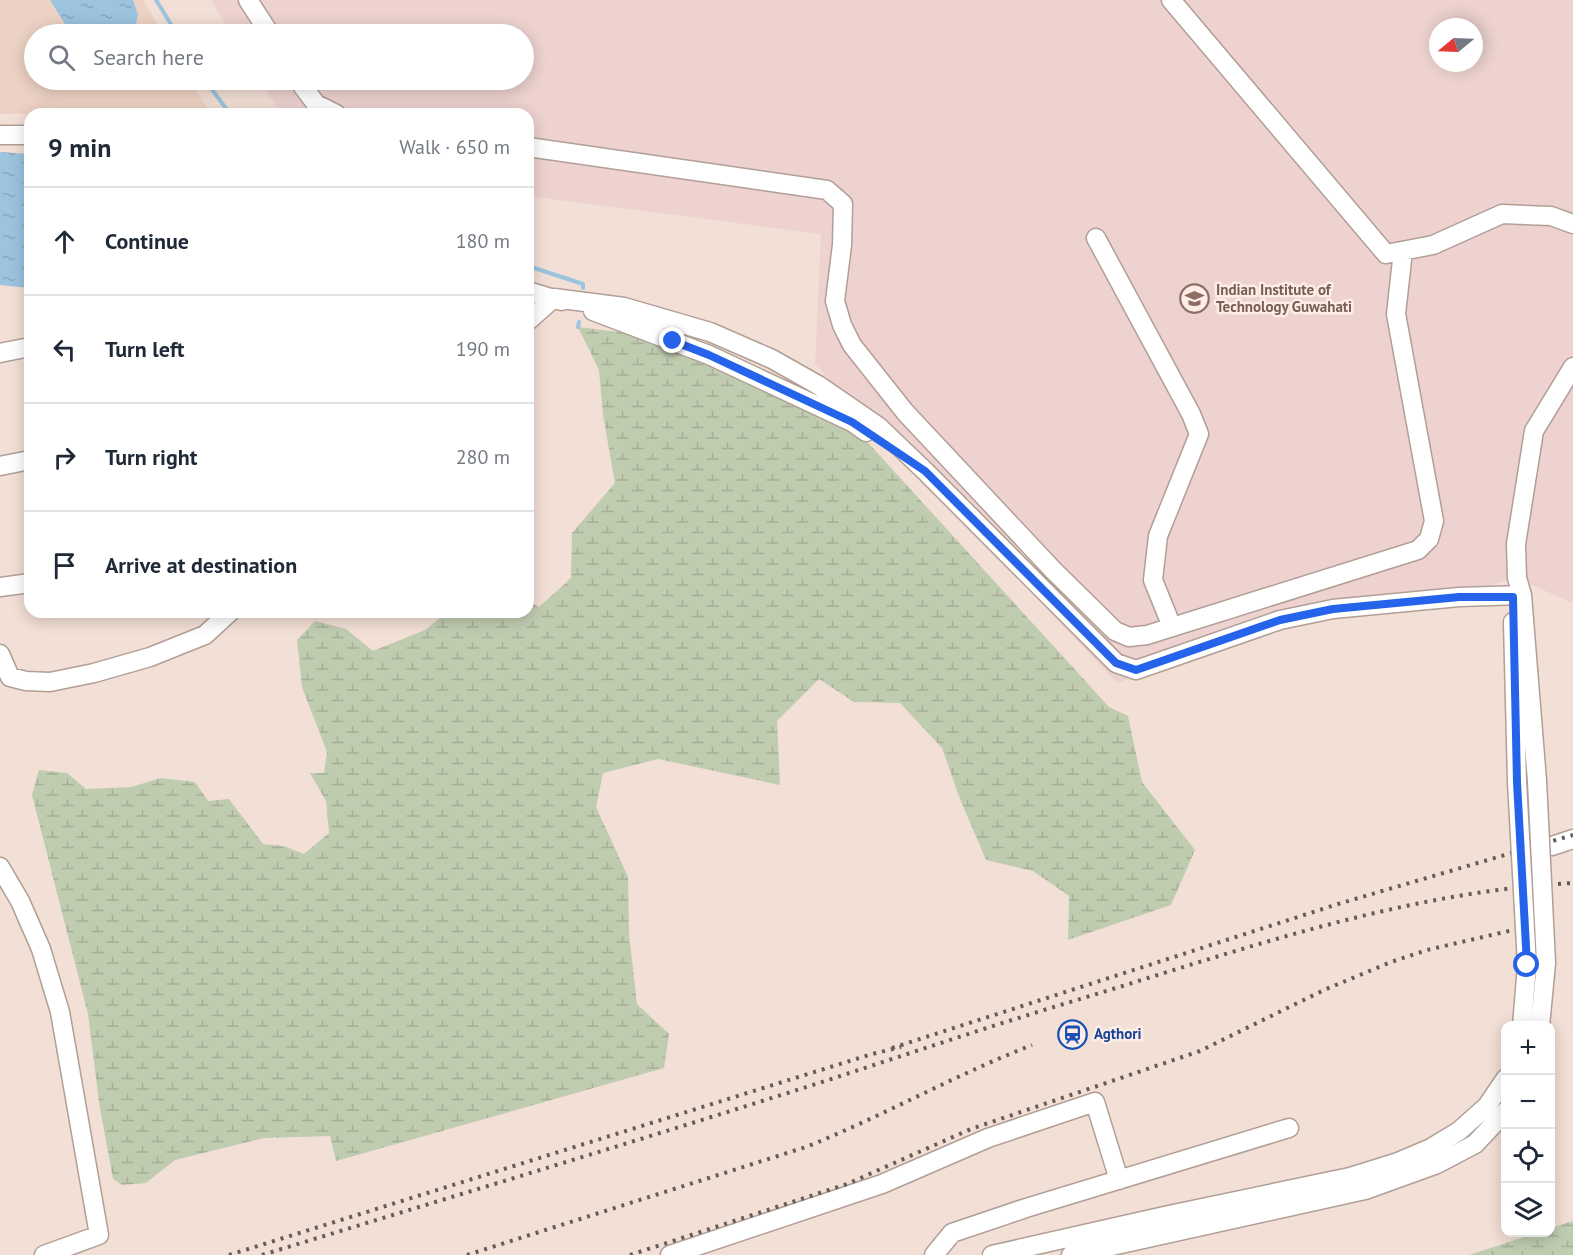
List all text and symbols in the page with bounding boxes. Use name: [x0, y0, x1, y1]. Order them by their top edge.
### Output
north arrow: [1429, 18, 1483, 72]
search box: [24, 24, 534, 90]
icon: search: [45, 41, 78, 74]
text: Search here: [93, 43, 204, 71]
text: 9 min: [48, 131, 111, 164]
text: Walk · 650 m: [399, 134, 510, 160]
icon: ahead: [48, 225, 81, 258]
text: Continue: [105, 227, 189, 255]
text: 180 m: [456, 228, 510, 254]
place label: Indian Institute of Technology Guwahati: [1216, 280, 1352, 316]
school or university icon: Indian Institute of Technology Guwahati: [1179, 283, 1211, 315]
route end: [659, 327, 685, 353]
icon: left: [48, 333, 81, 366]
text: Turn left: [105, 335, 185, 363]
text: 190 m: [456, 336, 510, 362]
icon: right: [48, 441, 81, 474]
text: Turn right: [105, 443, 197, 471]
text: 280 m: [456, 444, 510, 470]
icon: arrive: [48, 549, 81, 582]
text: Arrive at destination: [105, 551, 297, 579]
route start: [1513, 951, 1539, 977]
station icon: Agthori: [1057, 1018, 1089, 1050]
map controls: [1501, 1021, 1555, 1237]
button: +: [1501, 1021, 1555, 1075]
place label: Agthori: [1094, 1024, 1142, 1043]
button: −: [1501, 1075, 1555, 1129]
button: locate: [1501, 1129, 1555, 1183]
button: layers: [1501, 1183, 1555, 1237]

